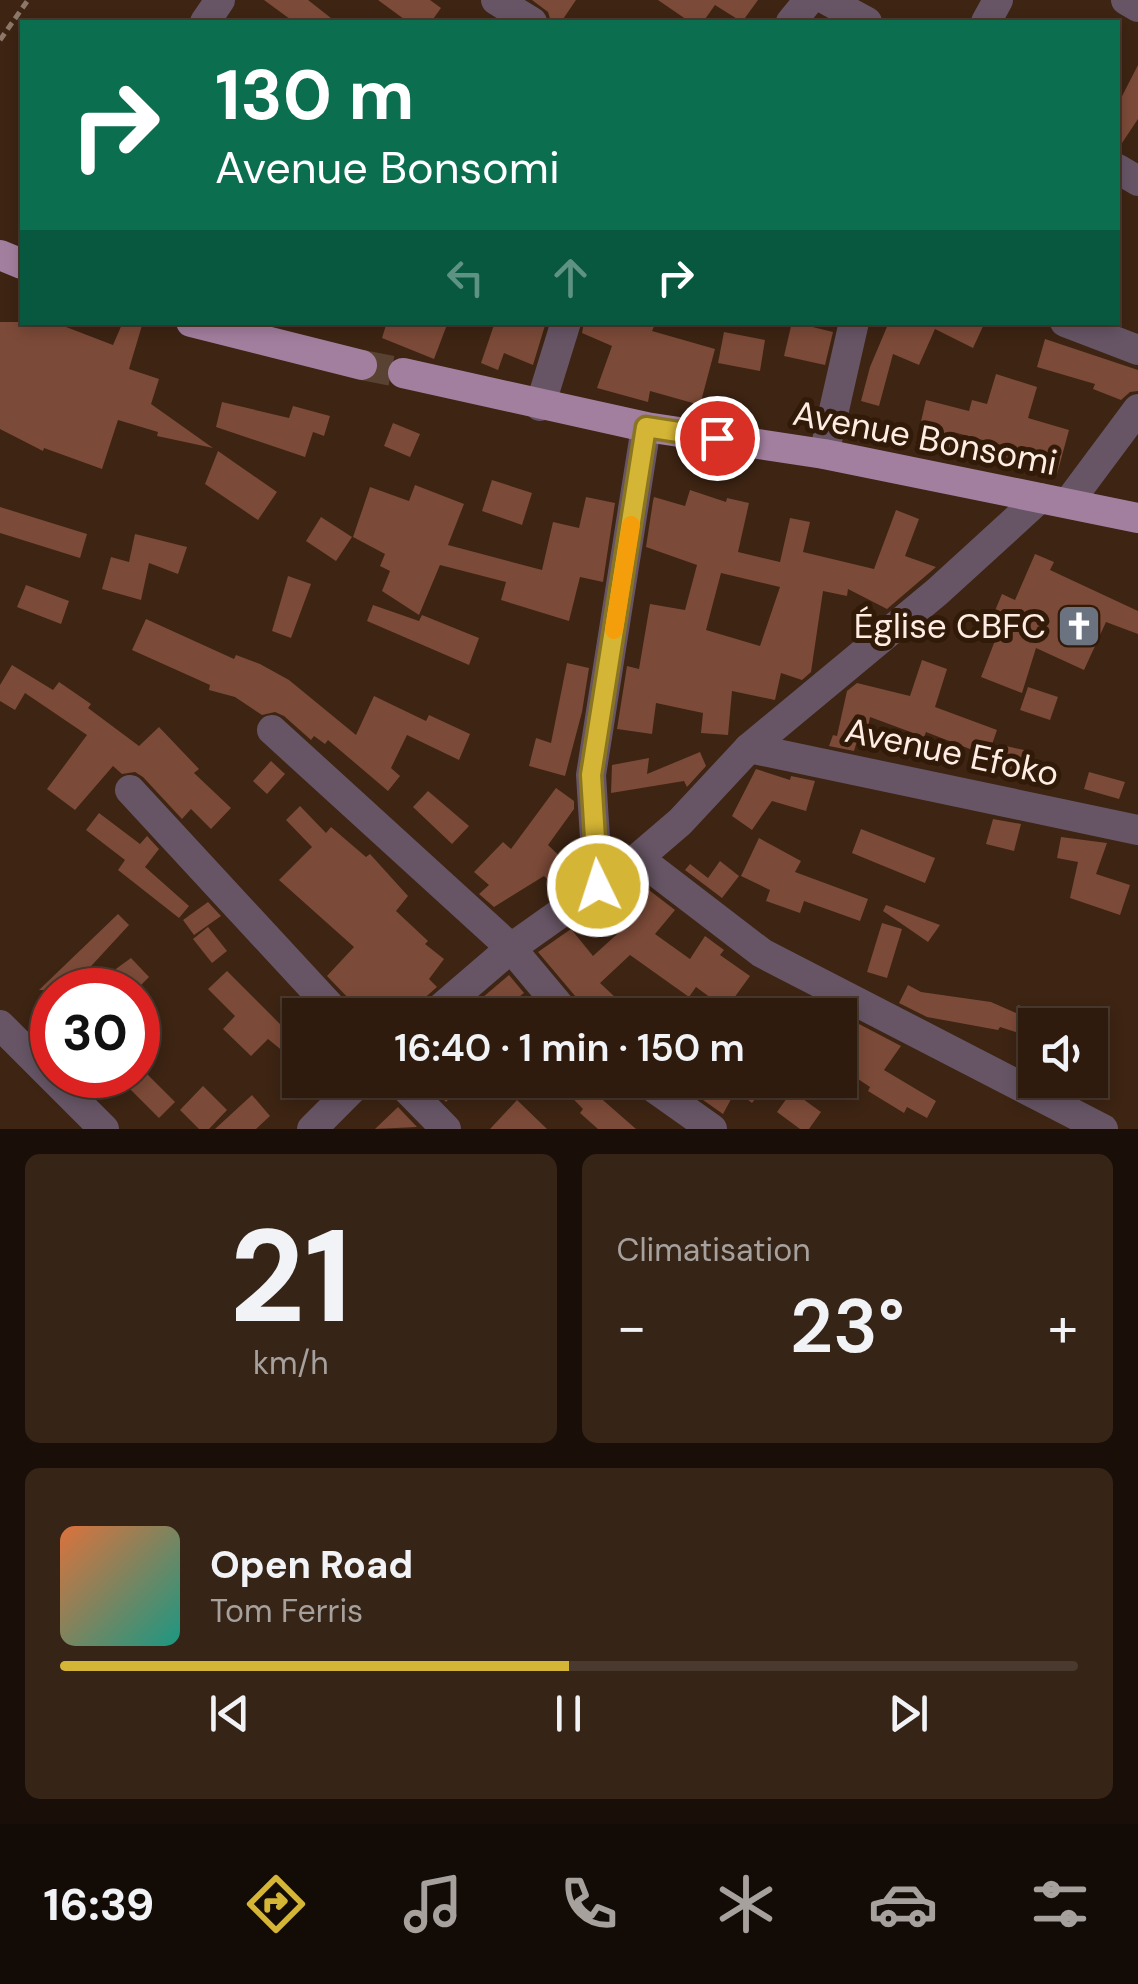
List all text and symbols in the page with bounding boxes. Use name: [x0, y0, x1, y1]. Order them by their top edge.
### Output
text: 130 m: [215, 50, 414, 141]
icon: right: [50, 60, 180, 190]
text: Avenue Bonsomi: [215, 138, 560, 197]
icon: left: [438, 250, 493, 305]
icon: ahead: [543, 250, 598, 305]
icon: right: [648, 250, 703, 305]
street label: Avenue Bonsomi: [789, 390, 1061, 486]
pin: [675, 396, 760, 481]
icon: arrive: [690, 411, 745, 466]
place label: Église CBFC: [854, 603, 1046, 649]
church icon: Église CBFC: [1056, 603, 1102, 649]
street label: Avenue Efoko: [841, 707, 1063, 797]
position arrow: [546, 834, 650, 938]
speed limit sign: 30: [30, 968, 160, 1098]
map controls: [1018, 1008, 1108, 1098]
button: sound: [1018, 1008, 1108, 1098]
text: 16:40 · 1 min · 150 m: [394, 1023, 745, 1073]
text: 21: [230, 1192, 352, 1361]
text: Climatisation: [617, 1229, 811, 1271]
text: 23°: [790, 1278, 905, 1375]
text: −: [617, 1291, 647, 1363]
text: +: [1048, 1291, 1078, 1363]
text: km/h: [253, 1342, 329, 1384]
text: Open Road: [210, 1540, 413, 1590]
text: Tom Ferris: [210, 1590, 363, 1632]
icon: previous: [202, 1686, 257, 1741]
icon: pause: [541, 1686, 596, 1741]
icon: next: [881, 1686, 936, 1741]
icon: directions: [241, 1869, 311, 1939]
icon: music: [398, 1869, 468, 1939]
icon: phone: [554, 1869, 624, 1939]
icon: climate: [711, 1869, 781, 1939]
icon: car: [868, 1869, 938, 1939]
icon: filters: [1025, 1869, 1095, 1939]
text: 16:39: [43, 1875, 154, 1934]

